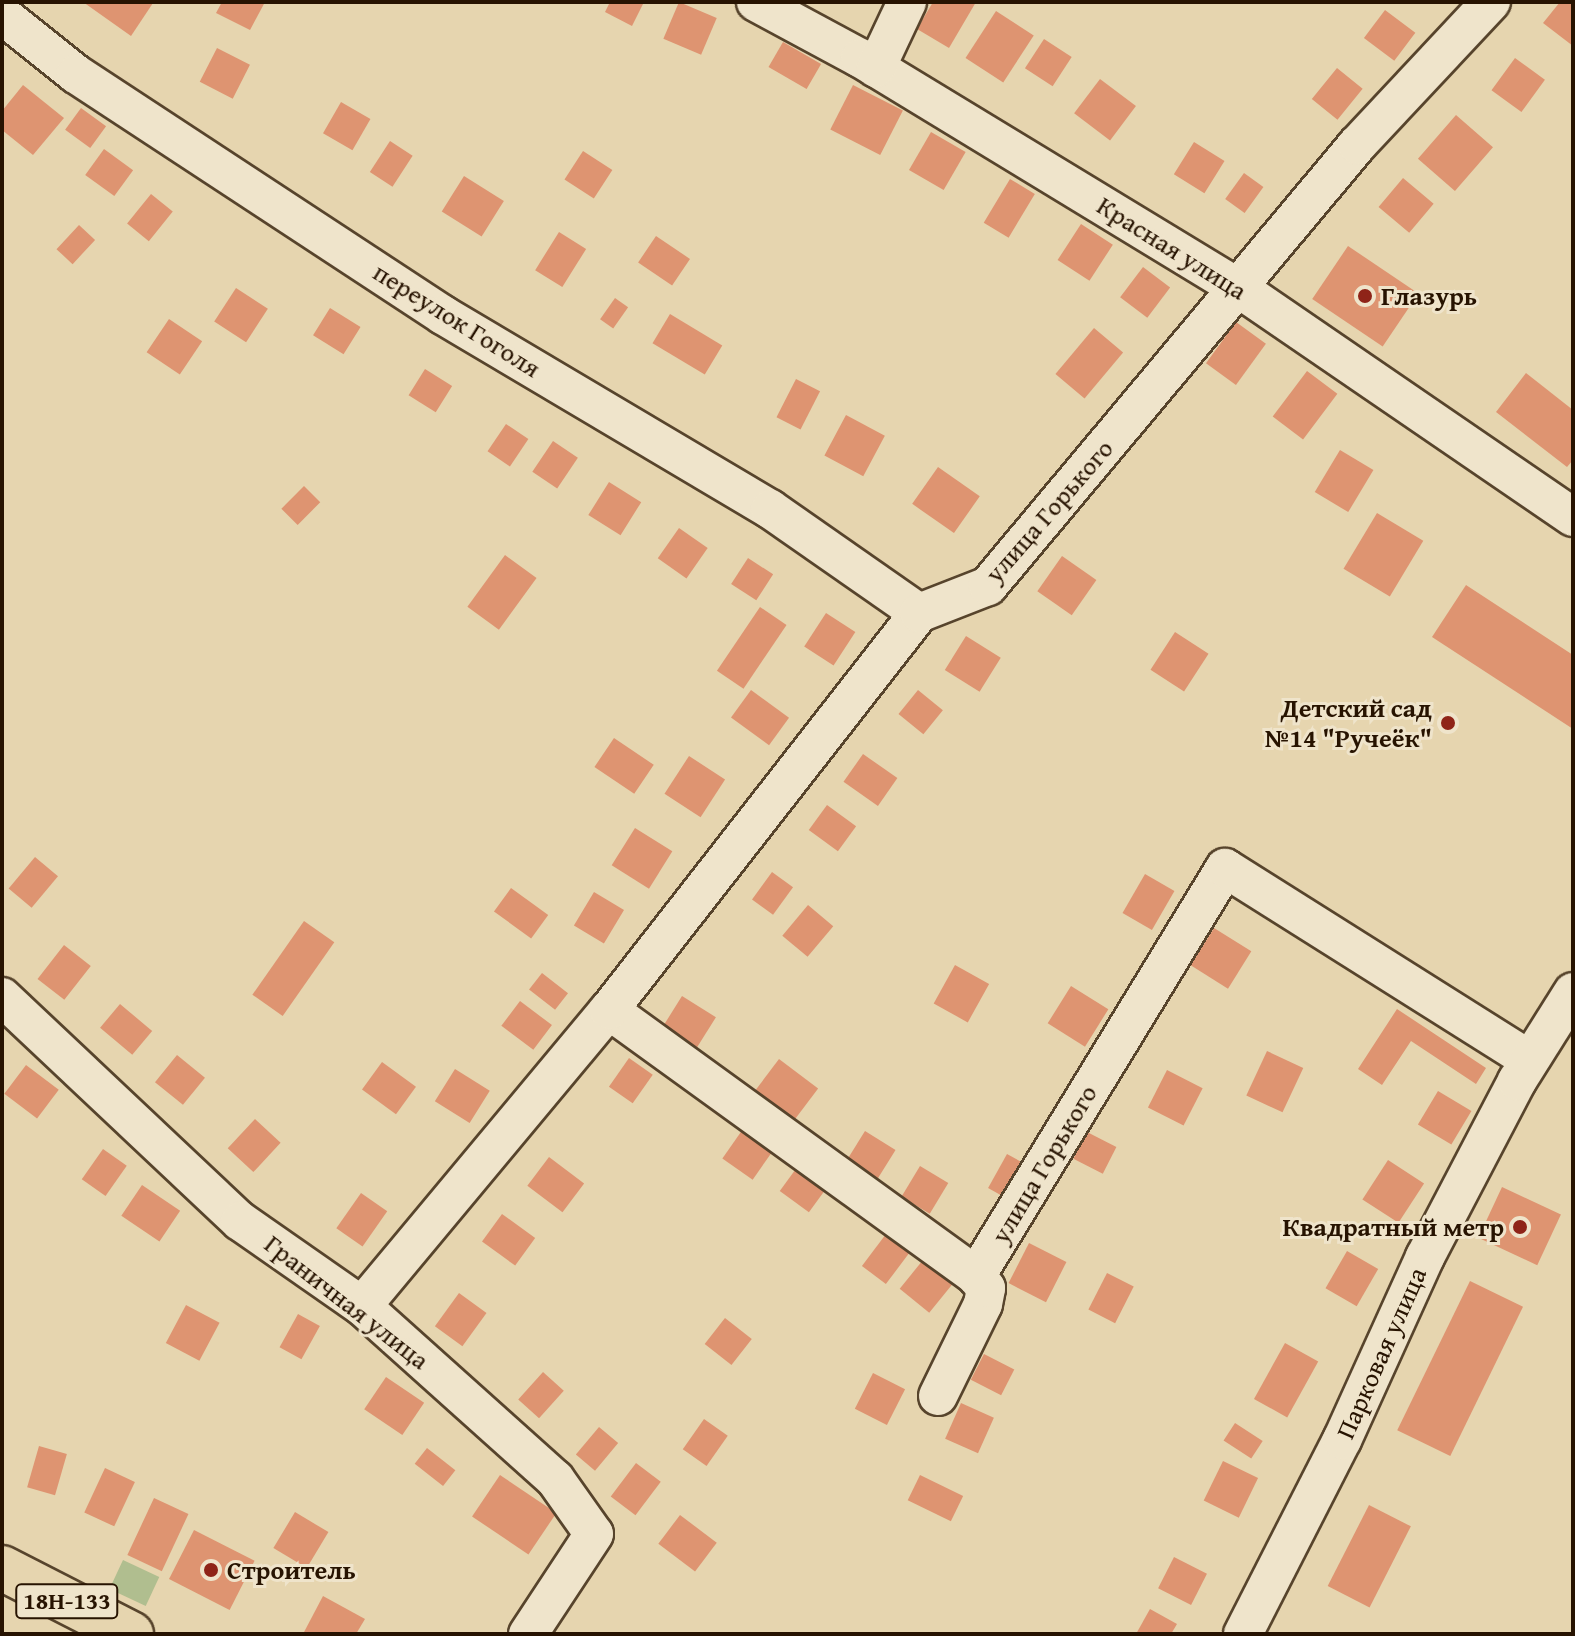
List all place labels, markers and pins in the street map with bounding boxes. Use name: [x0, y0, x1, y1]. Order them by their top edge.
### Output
place label: Глазурь: [1381, 280, 1477, 312]
marker: Глазурь: [1356, 287, 1374, 305]
place label: Детский сад №14 "Ручеёк": [1264, 692, 1432, 754]
marker: Детский сад №14 "Ручеёк": [1439, 714, 1457, 732]
place label: Квадратный метр: [1283, 1211, 1504, 1243]
marker: Квадратный метр: [1511, 1218, 1529, 1236]
place label: Строитель: [227, 1554, 356, 1586]
marker: Строитель: [202, 1561, 220, 1579]

